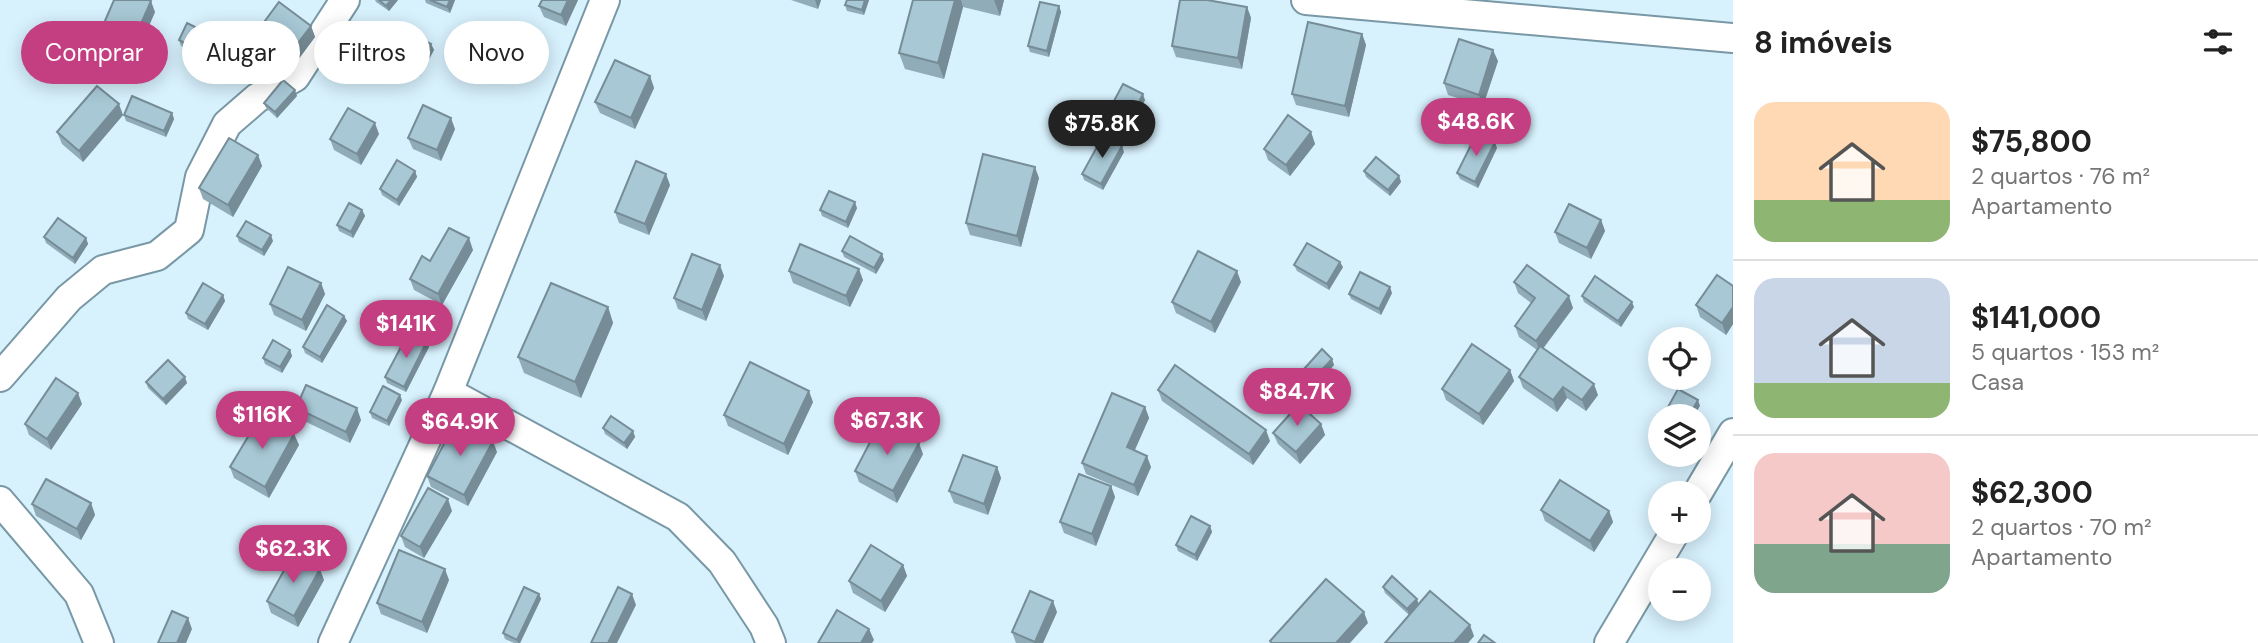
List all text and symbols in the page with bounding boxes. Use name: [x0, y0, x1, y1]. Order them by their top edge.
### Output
chip: Comprar: [21, 21, 168, 84]
chip: Alugar: [182, 21, 300, 84]
chip: Filtros: [314, 21, 430, 84]
chip: Novo: [444, 21, 549, 84]
text: 8 imóveis: [1754, 23, 1893, 62]
icon: filters: [2199, 23, 2237, 61]
pin: $48.6K: [1419, 99, 1533, 158]
pin: $75.8K: [1045, 100, 1159, 160]
text: $48.6K: [1437, 106, 1515, 136]
text: $75.8K: [1064, 108, 1140, 138]
text: $75,800: [1971, 122, 2092, 161]
icon: home: [1810, 130, 1894, 214]
text: 2 quartos · 76 m²: [1971, 161, 2150, 191]
text: Apartamento: [1971, 191, 2112, 221]
text: $141,000: [1971, 298, 2101, 337]
pin: $141K: [357, 300, 455, 360]
icon: home: [1810, 306, 1894, 390]
text: $141K: [376, 308, 436, 338]
map controls: [1648, 327, 1711, 621]
button: locate: [1648, 327, 1711, 390]
text: 5 quartos · 153 m²: [1971, 337, 2159, 367]
text: Casa: [1971, 367, 2024, 397]
pin: $84.7K: [1240, 368, 1354, 428]
text: $84.7K: [1259, 376, 1335, 406]
pin: $116K: [213, 392, 311, 451]
pin: $64.9K: [403, 398, 517, 458]
pin: $67.3K: [830, 398, 944, 457]
text: $116K: [232, 399, 292, 429]
button: layers: [1648, 404, 1711, 467]
text: $67.3K: [850, 405, 924, 435]
text: $64.9K: [421, 406, 499, 436]
text: $62,300: [1971, 473, 2093, 512]
button: +: [1648, 481, 1711, 544]
icon: home: [1810, 481, 1894, 565]
text: 2 quartos · 70 m²: [1971, 512, 2152, 542]
pin: $62.3K: [236, 526, 350, 585]
text: $62.3K: [255, 533, 331, 563]
text: Apartamento: [1971, 542, 2112, 572]
button: −: [1648, 558, 1711, 621]

